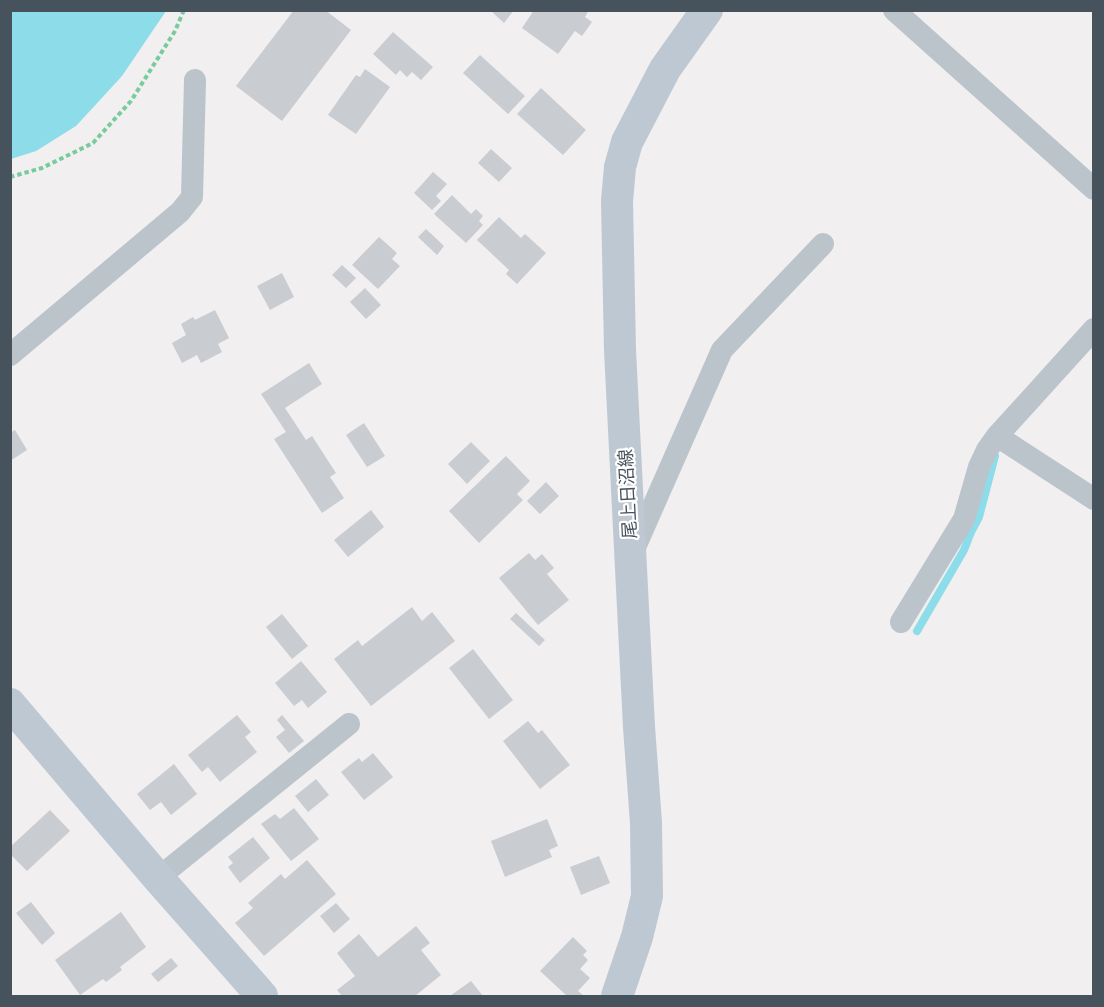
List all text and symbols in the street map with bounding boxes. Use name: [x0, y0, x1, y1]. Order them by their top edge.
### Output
street label: 尾上日沼線: [615, 448, 641, 540]

